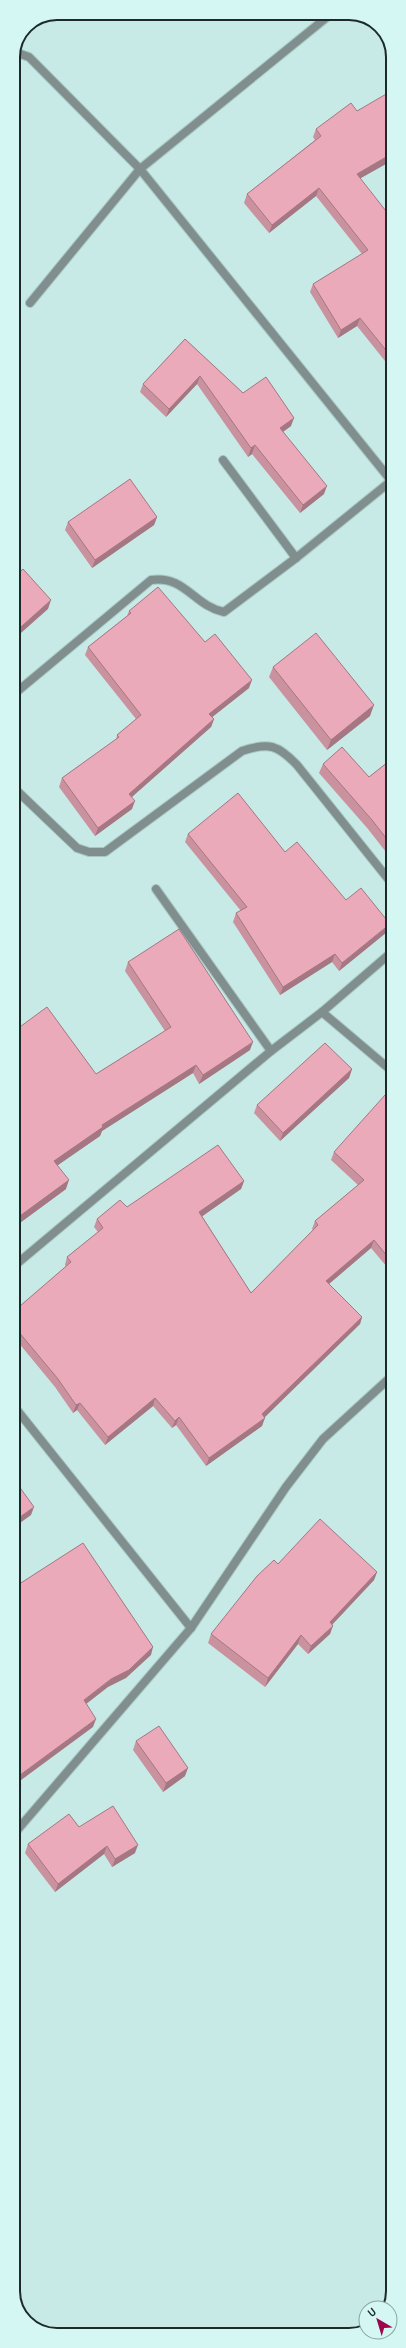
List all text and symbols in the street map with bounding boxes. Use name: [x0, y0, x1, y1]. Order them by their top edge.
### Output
north arrow: [358, 2300, 398, 2340]
text: U: [365, 2304, 379, 2320]

